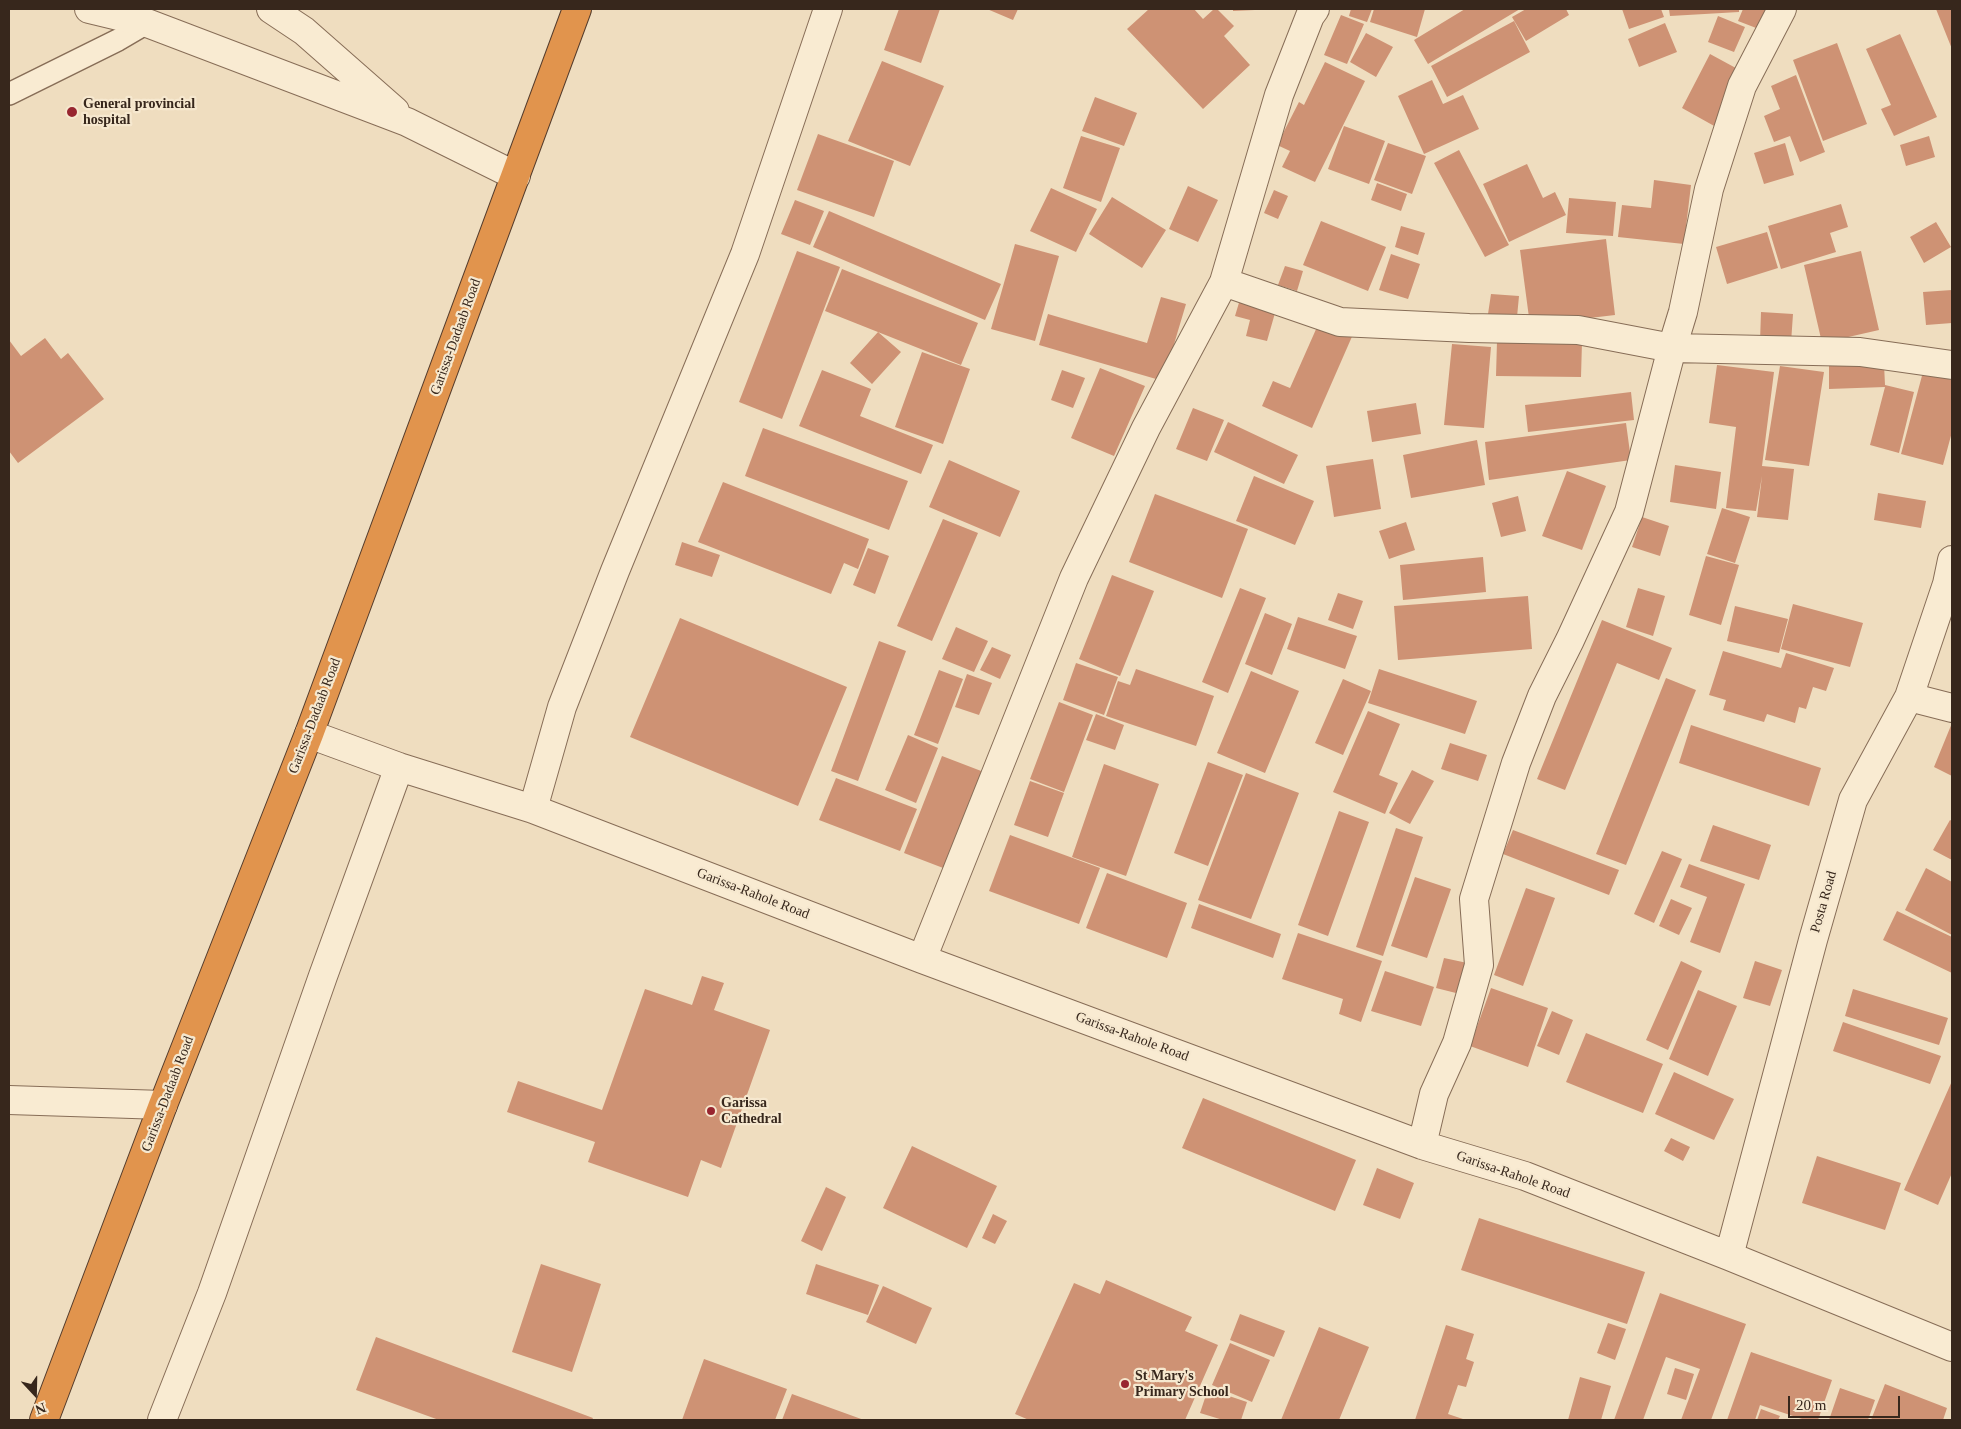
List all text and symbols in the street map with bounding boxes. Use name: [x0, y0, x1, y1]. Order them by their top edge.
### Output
place label: General provincial hospital: [83, 96, 195, 128]
marker: General provincial hospital: [65, 105, 79, 119]
street label: Garissa-Dadaab Road: [427, 277, 485, 397]
street label: Garissa-Dadaab Road: [285, 656, 345, 776]
street label: Garissa-Rahole Road: [694, 865, 812, 923]
street label: Posta Road: [1807, 869, 1841, 935]
street label: Garissa-Rahole Road: [1073, 1009, 1191, 1065]
street label: Garissa-Dadaab Road: [138, 1034, 198, 1154]
place label: Garissa Cathedral: [721, 1095, 782, 1128]
marker: Garissa Cathedral: [705, 1105, 717, 1117]
street label: Garissa-Rahole Road: [1454, 1148, 1572, 1202]
place label: St Mary's Primary School: [1135, 1368, 1229, 1400]
north arrow: [10, 1369, 60, 1419]
marker: St Mary's Primary School: [1119, 1378, 1131, 1390]
scale bar: [1791, 1386, 1904, 1418]
text: 20 m: [1796, 1397, 1826, 1413]
text: N: [33, 1400, 48, 1417]

